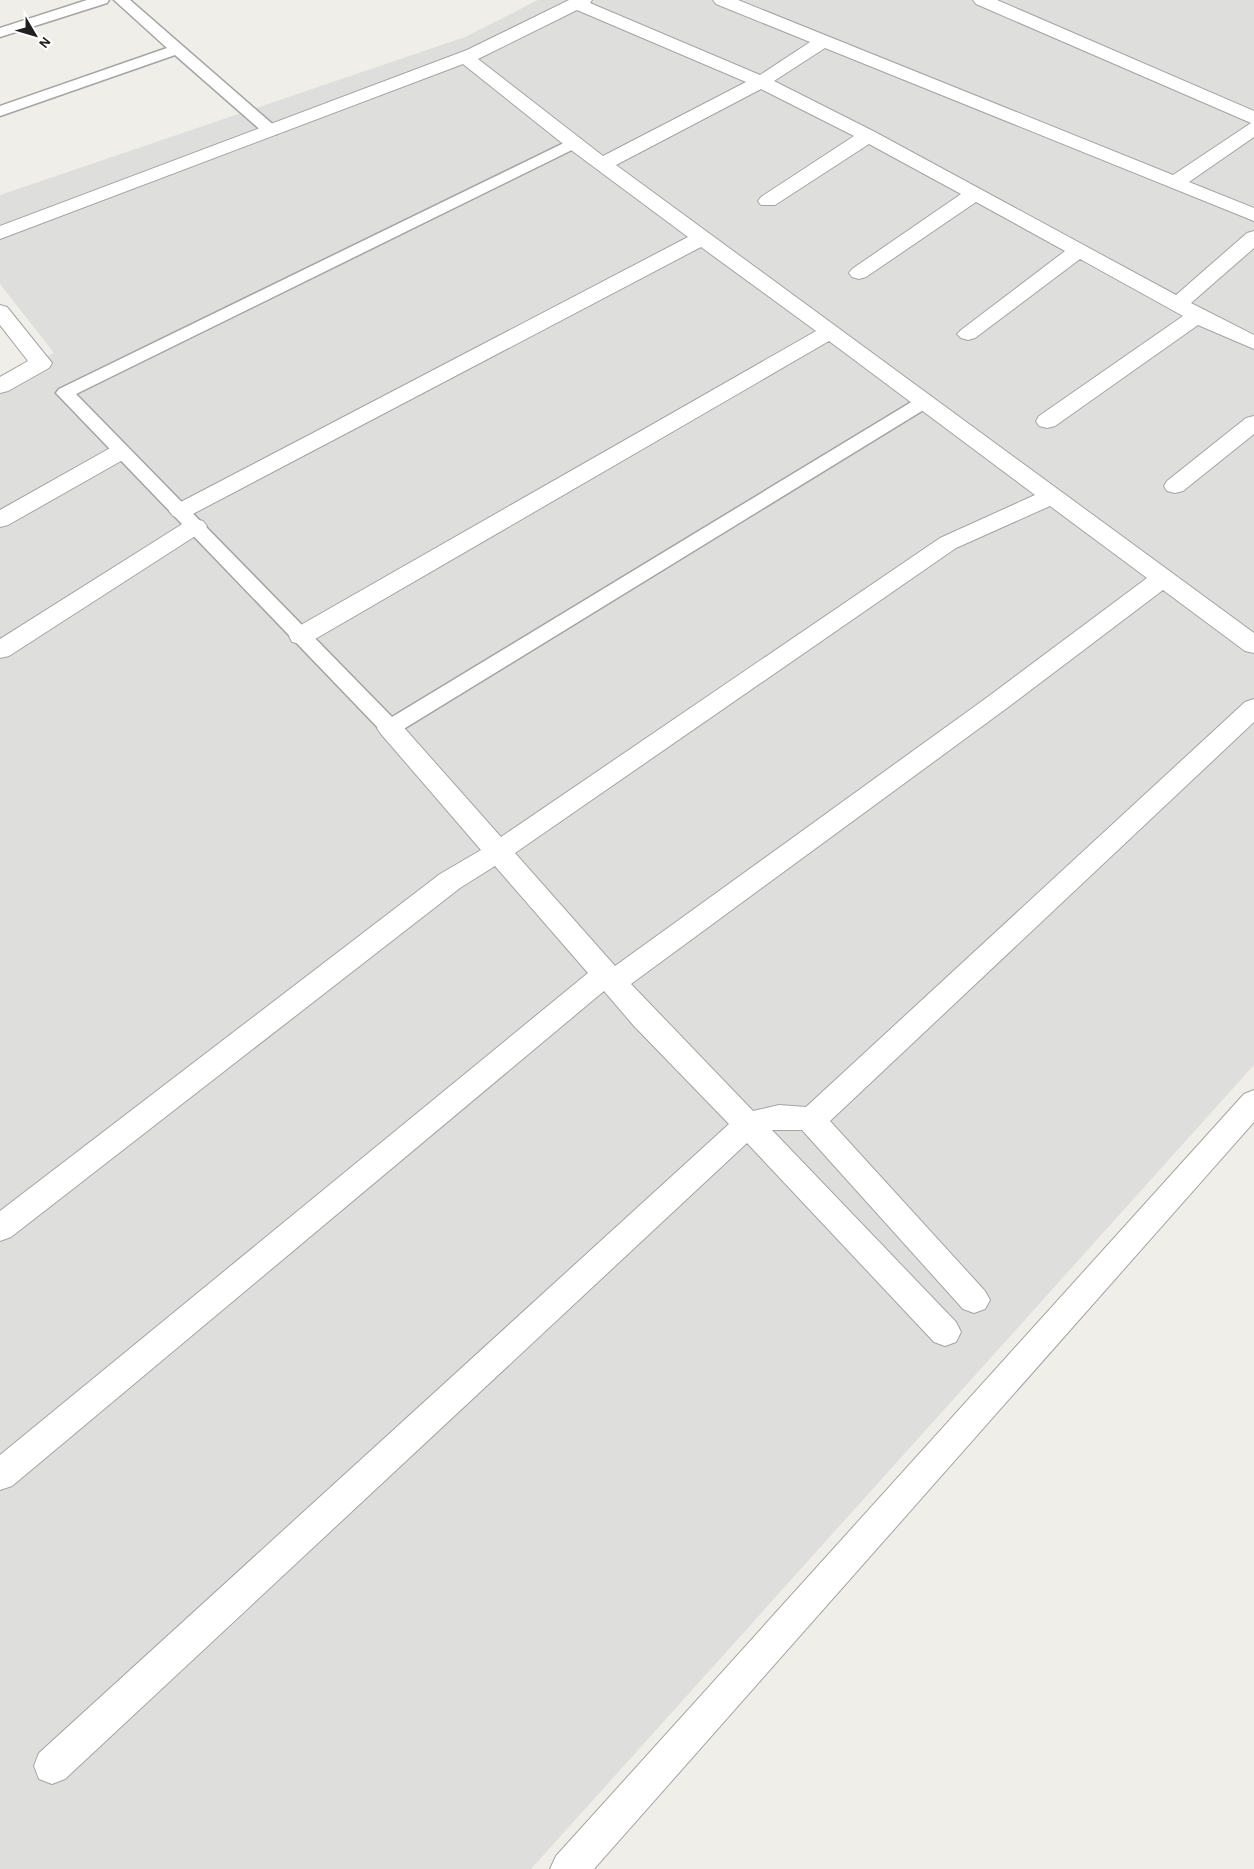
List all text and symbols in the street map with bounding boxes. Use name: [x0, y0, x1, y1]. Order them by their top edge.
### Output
north arrow: [10, 10, 60, 60]
text: N: [36, 34, 53, 51]

